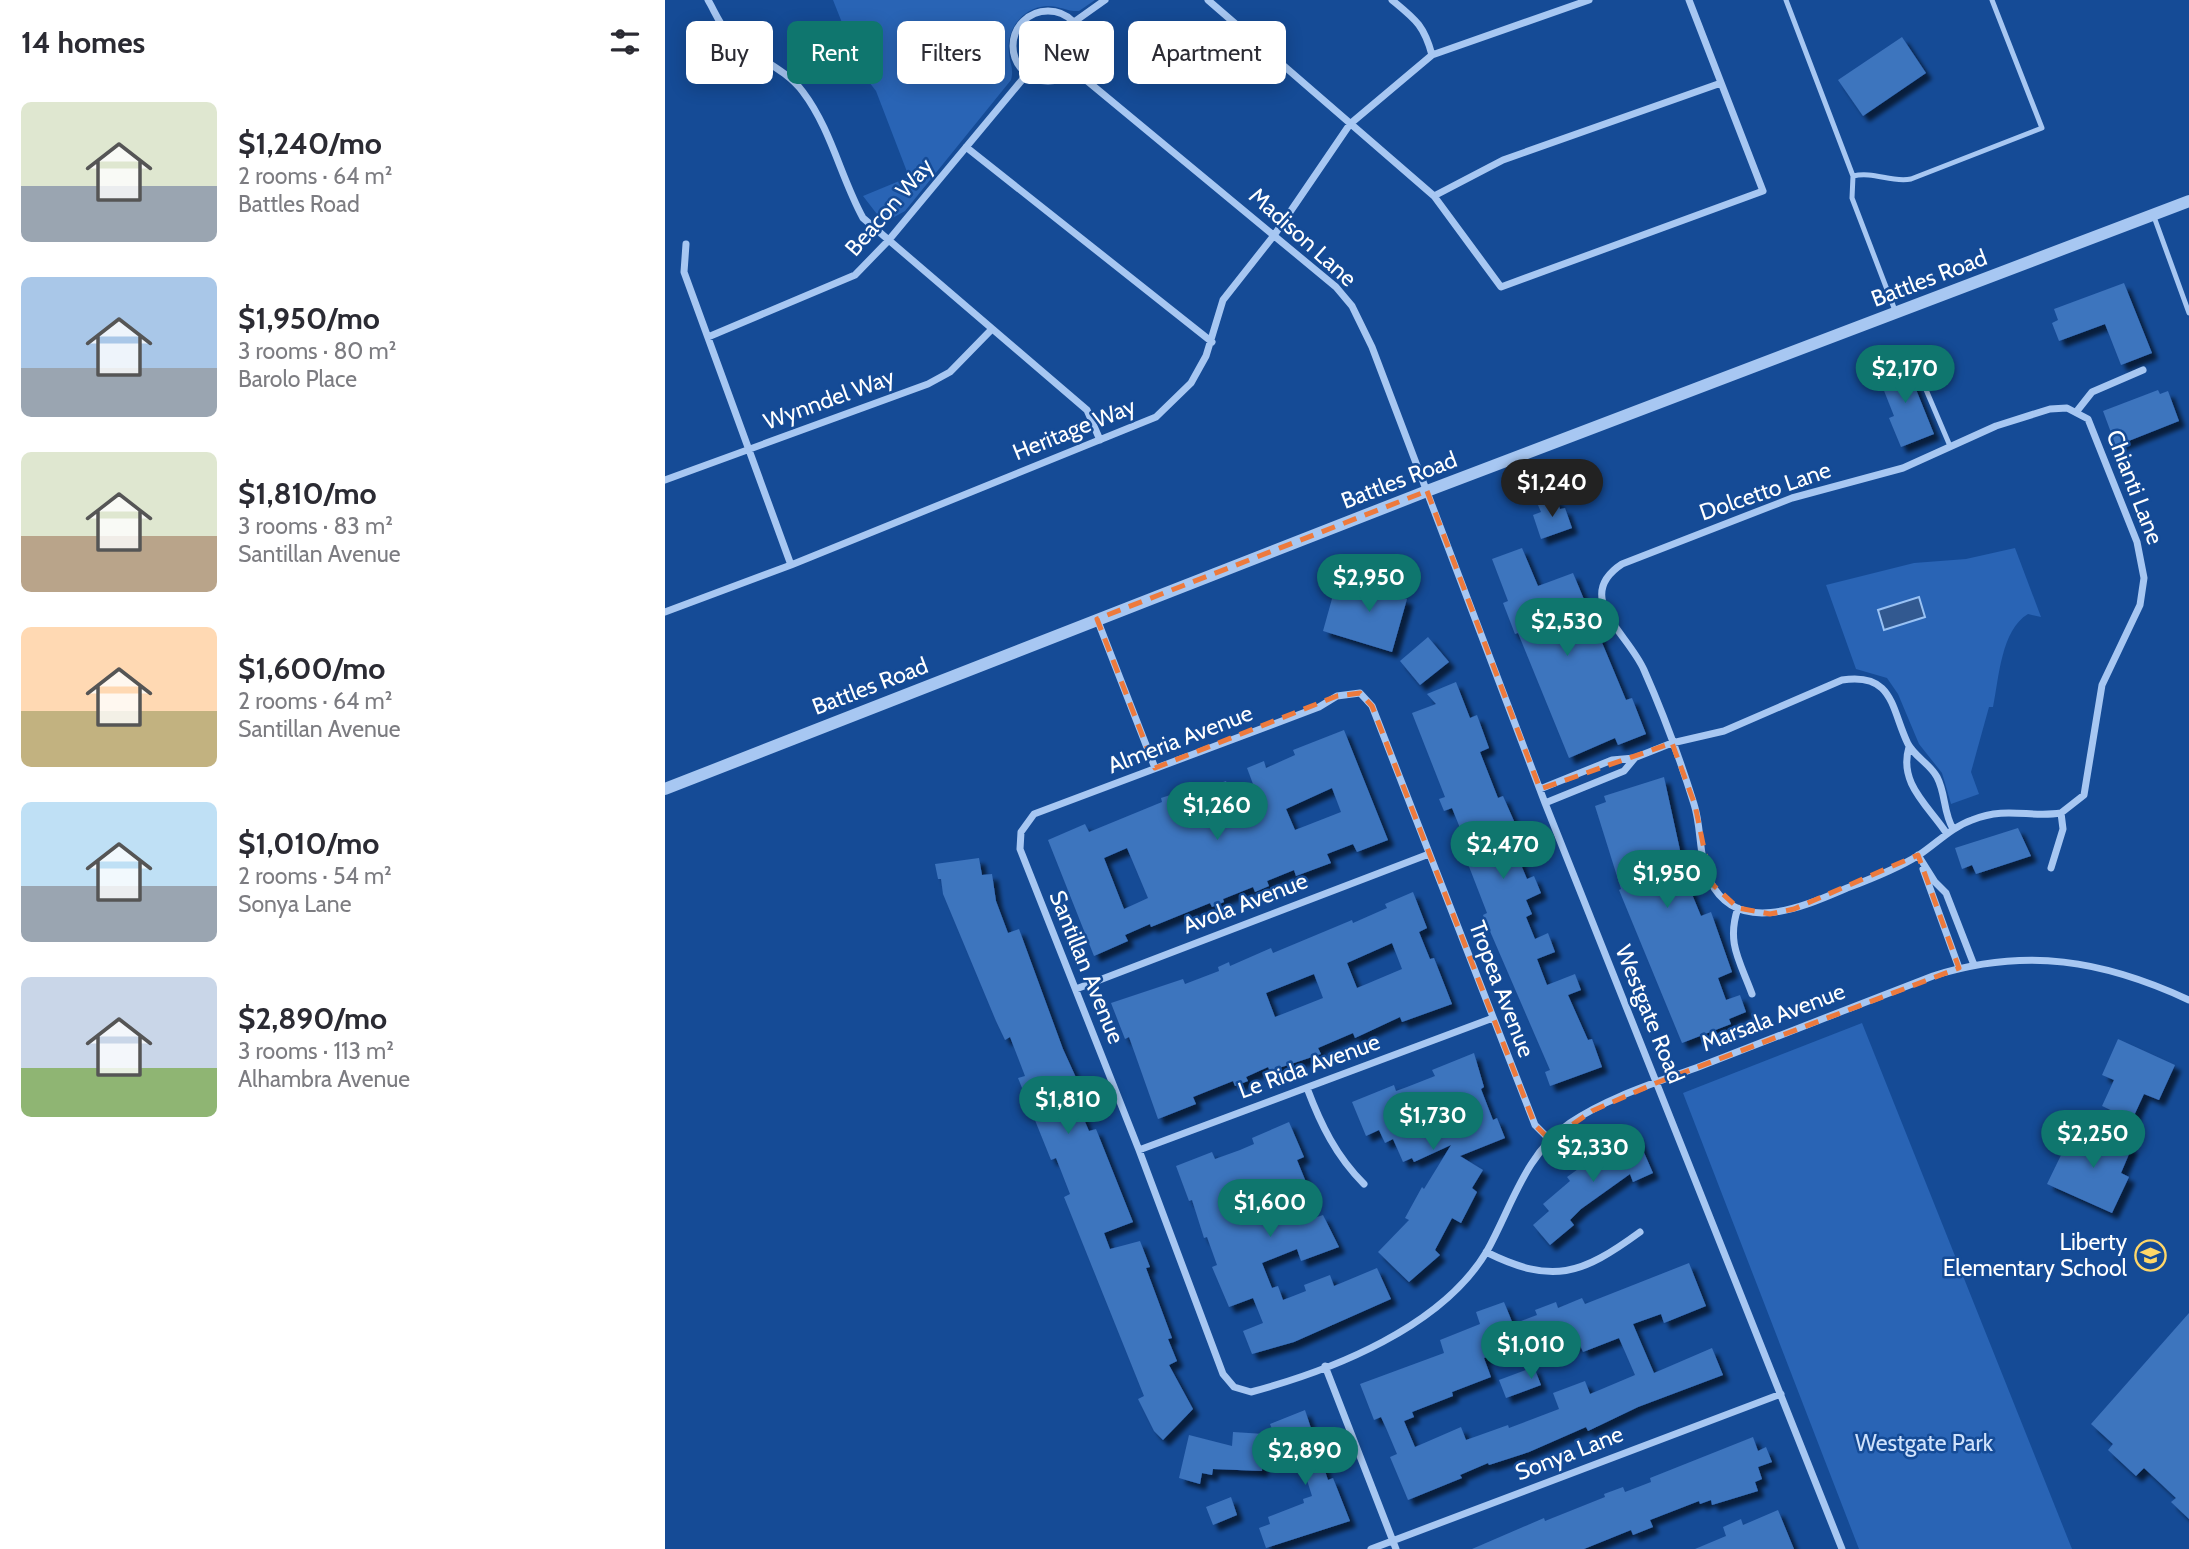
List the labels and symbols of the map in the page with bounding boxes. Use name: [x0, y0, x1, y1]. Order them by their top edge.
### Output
street label: Beacon Way: [839, 152, 939, 262]
street label: Madison Lane: [1244, 182, 1363, 293]
street label: Battles Road: [1867, 243, 1991, 313]
pin: $2,170: [1848, 346, 1962, 405]
street label: Wynndel Way: [760, 362, 899, 436]
street label: Heritage Way: [1008, 392, 1140, 466]
street label: Chianti Lane: [2100, 426, 2170, 548]
street label: Battles Road: [1337, 445, 1461, 515]
street label: Dolcetto Lane: [1696, 455, 1835, 527]
pin: $1,240: [1495, 460, 1609, 519]
pin: $2,950: [1312, 554, 1426, 614]
pin: $2,530: [1510, 598, 1624, 658]
street label: Battles Road: [808, 651, 932, 721]
street label: Almeria Avenue: [1104, 698, 1256, 779]
pin: $1,260: [1160, 782, 1274, 842]
pin: $2,470: [1446, 822, 1560, 881]
pin: $1,950: [1610, 850, 1724, 910]
street label: Avola Avenue: [1179, 866, 1312, 940]
street label: Santillan Avenue: [1044, 886, 1131, 1048]
street label: Tropea Avenue: [1463, 917, 1541, 1061]
street label: Westgate Road: [1610, 941, 1690, 1087]
street label: Marsala Avenue: [1697, 977, 1849, 1057]
street label: Le Rida Avenue: [1234, 1027, 1384, 1105]
pin: $1,810: [1011, 1076, 1125, 1136]
pin: $1,730: [1376, 1092, 1490, 1152]
pin: $2,250: [2036, 1110, 2150, 1170]
pin: $2,330: [1536, 1124, 1650, 1184]
pin: $1,600: [1213, 1180, 1327, 1239]
place label: Liberty Elementary School: [1943, 1228, 2128, 1282]
school or university icon: Liberty Elementary School: [2133, 1238, 2167, 1272]
pin: $1,010: [1474, 1322, 1588, 1381]
street label: Sonya Lane: [1511, 1420, 1627, 1486]
pin: $2,890: [1248, 1428, 1362, 1487]
park label: Westgate Park: [1855, 1429, 1994, 1457]

